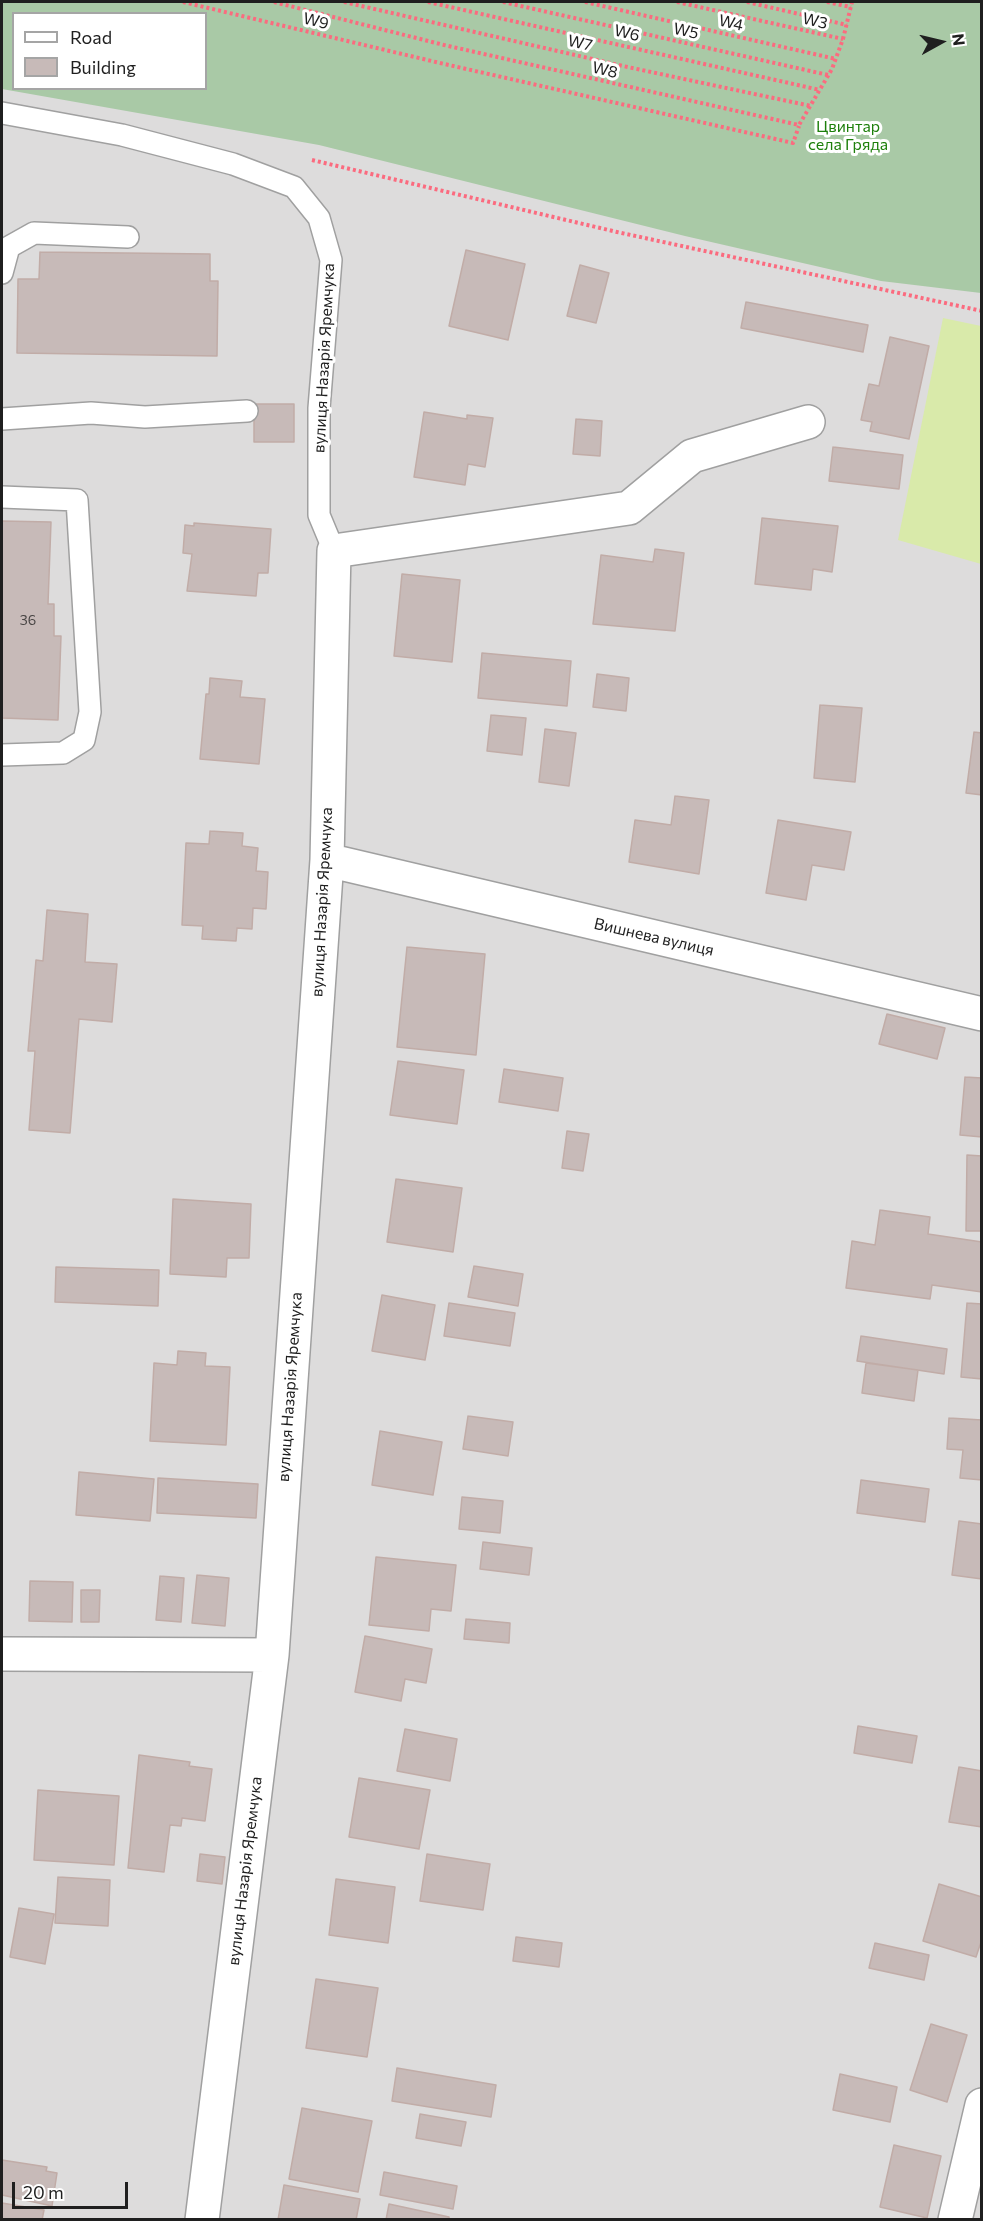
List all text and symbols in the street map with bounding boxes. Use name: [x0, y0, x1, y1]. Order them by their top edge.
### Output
street label: W9: [301, 9, 331, 33]
street label: W3: [800, 9, 830, 33]
street label: W4: [717, 11, 745, 35]
legend: [12, 12, 207, 90]
north arrow: [911, 12, 971, 72]
street label: W5: [672, 19, 700, 43]
street label: W6: [612, 21, 642, 45]
text: Road: [70, 26, 112, 48]
street label: W7: [566, 31, 594, 55]
text: N: [949, 32, 970, 47]
text: Building: [70, 56, 136, 78]
street label: W8: [590, 58, 620, 82]
park label: Цвинтар села Гряда: [808, 117, 888, 155]
street label: вулиця Назарія Яремчука: [309, 263, 339, 453]
house number: 36: [20, 612, 36, 628]
street label: вулиця Назарія Яремчука: [307, 807, 337, 997]
street label: Вишнева вулиця: [592, 914, 716, 960]
street label: вулиця Назарія Яремчука: [274, 1292, 306, 1482]
street label: вулиця Назарія Яремчука: [224, 1776, 266, 1966]
scale bar: [15, 2170, 130, 2208]
text: 20 m: [23, 2181, 64, 2203]

